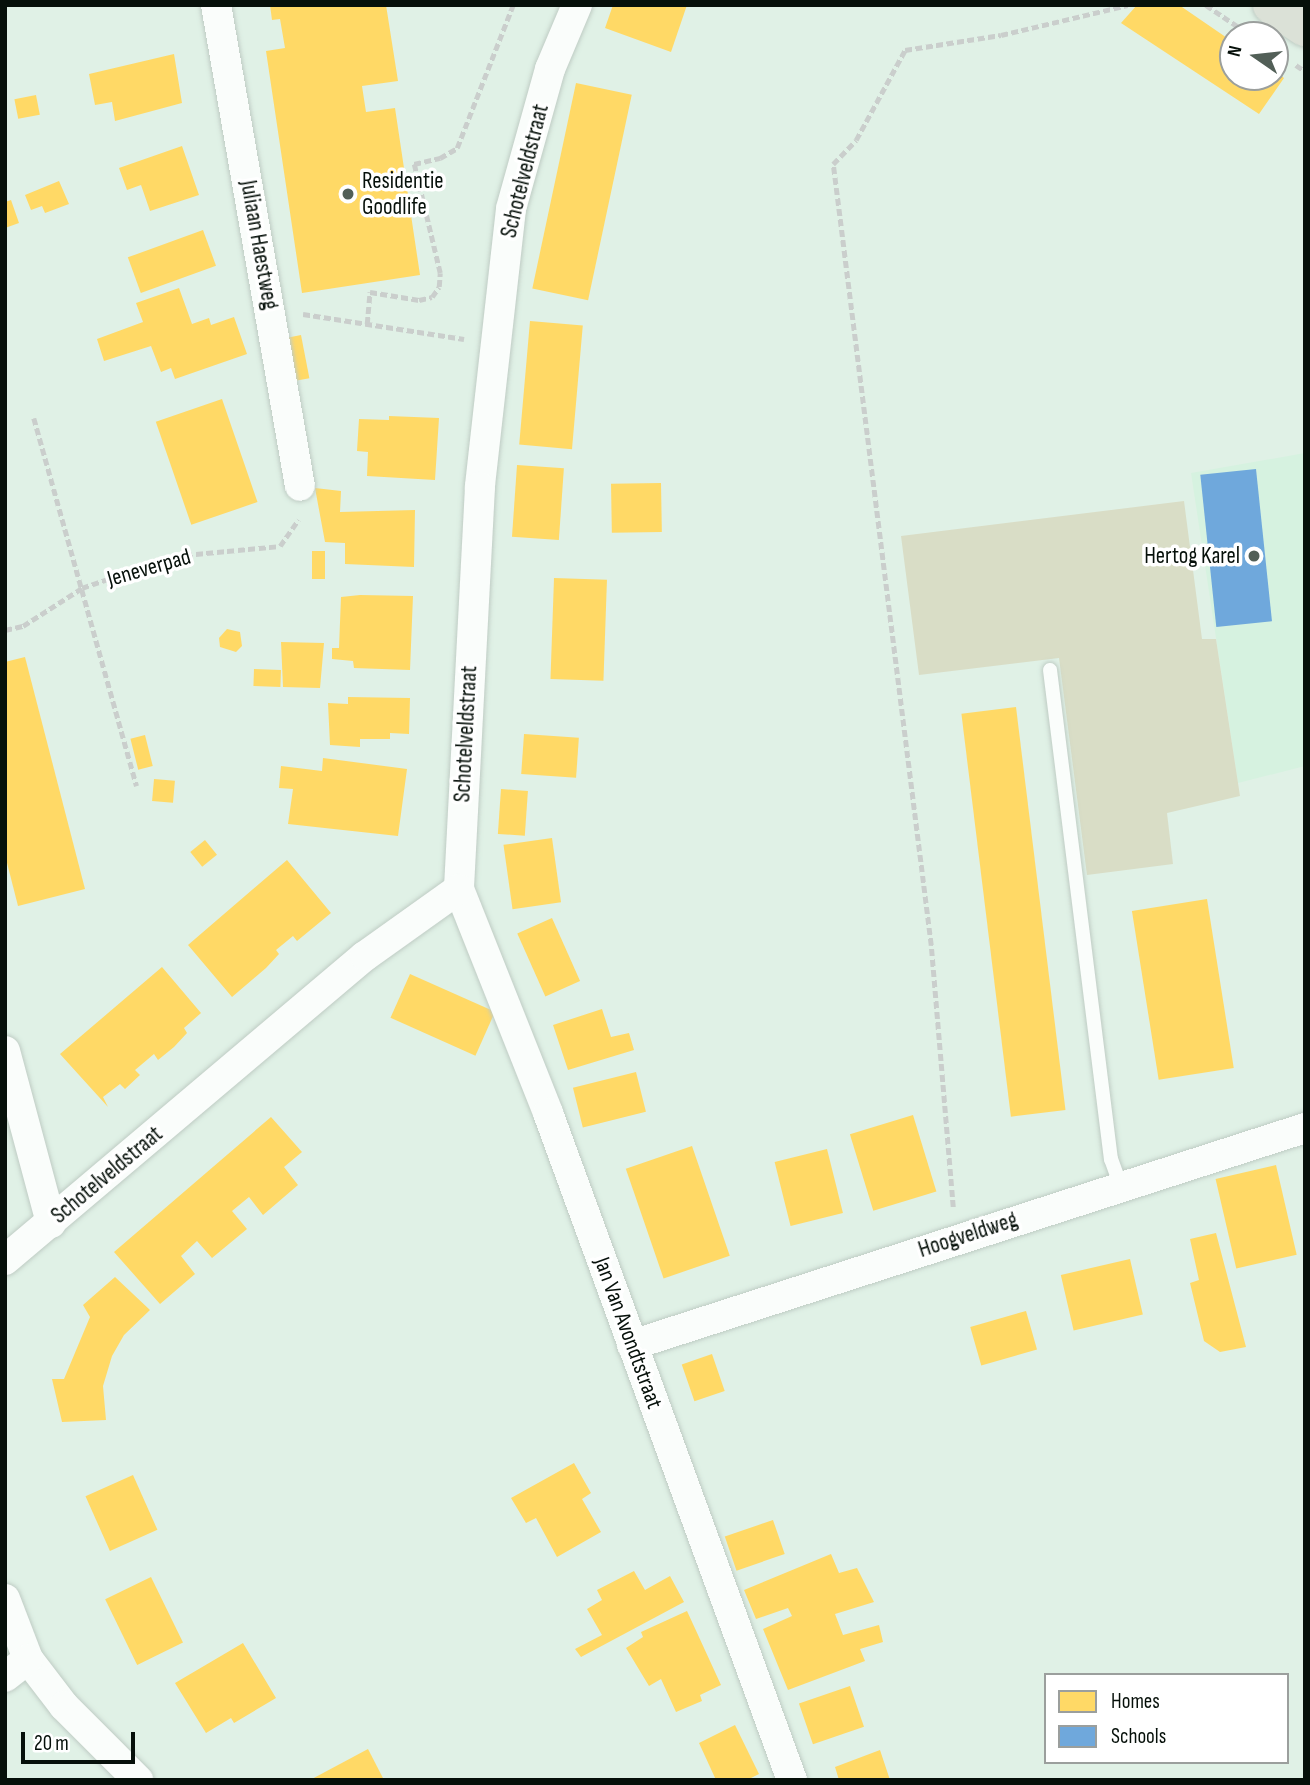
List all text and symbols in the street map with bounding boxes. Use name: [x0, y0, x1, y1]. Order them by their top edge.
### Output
north arrow: [1219, 21, 1289, 91]
text: N: [1223, 44, 1247, 59]
street label: Schotelveldstraat: [495, 101, 555, 241]
place label: Residentie Goodlife: [362, 167, 444, 221]
street label: Juliaan Haestweg: [234, 178, 284, 312]
marker: Residentie Goodlife: [340, 186, 356, 202]
place label: Hertog Karel: [1144, 542, 1240, 570]
street label: Jeneverpad: [104, 543, 194, 593]
marker: Hertog Karel: [1246, 548, 1262, 564]
street label: Schotelveldstraat: [449, 665, 483, 803]
street label: Schotelveldstraat: [46, 1120, 168, 1230]
street label: Hoogveldweg: [915, 1206, 1021, 1264]
street label: Jan Van Avondtstraat: [588, 1253, 668, 1413]
legend: [1044, 1673, 1289, 1764]
text: Homes: [1111, 1689, 1160, 1714]
scale bar: [24, 1718, 138, 1762]
text: Schools: [1111, 1724, 1166, 1749]
text: 20 m: [34, 1731, 69, 1756]

